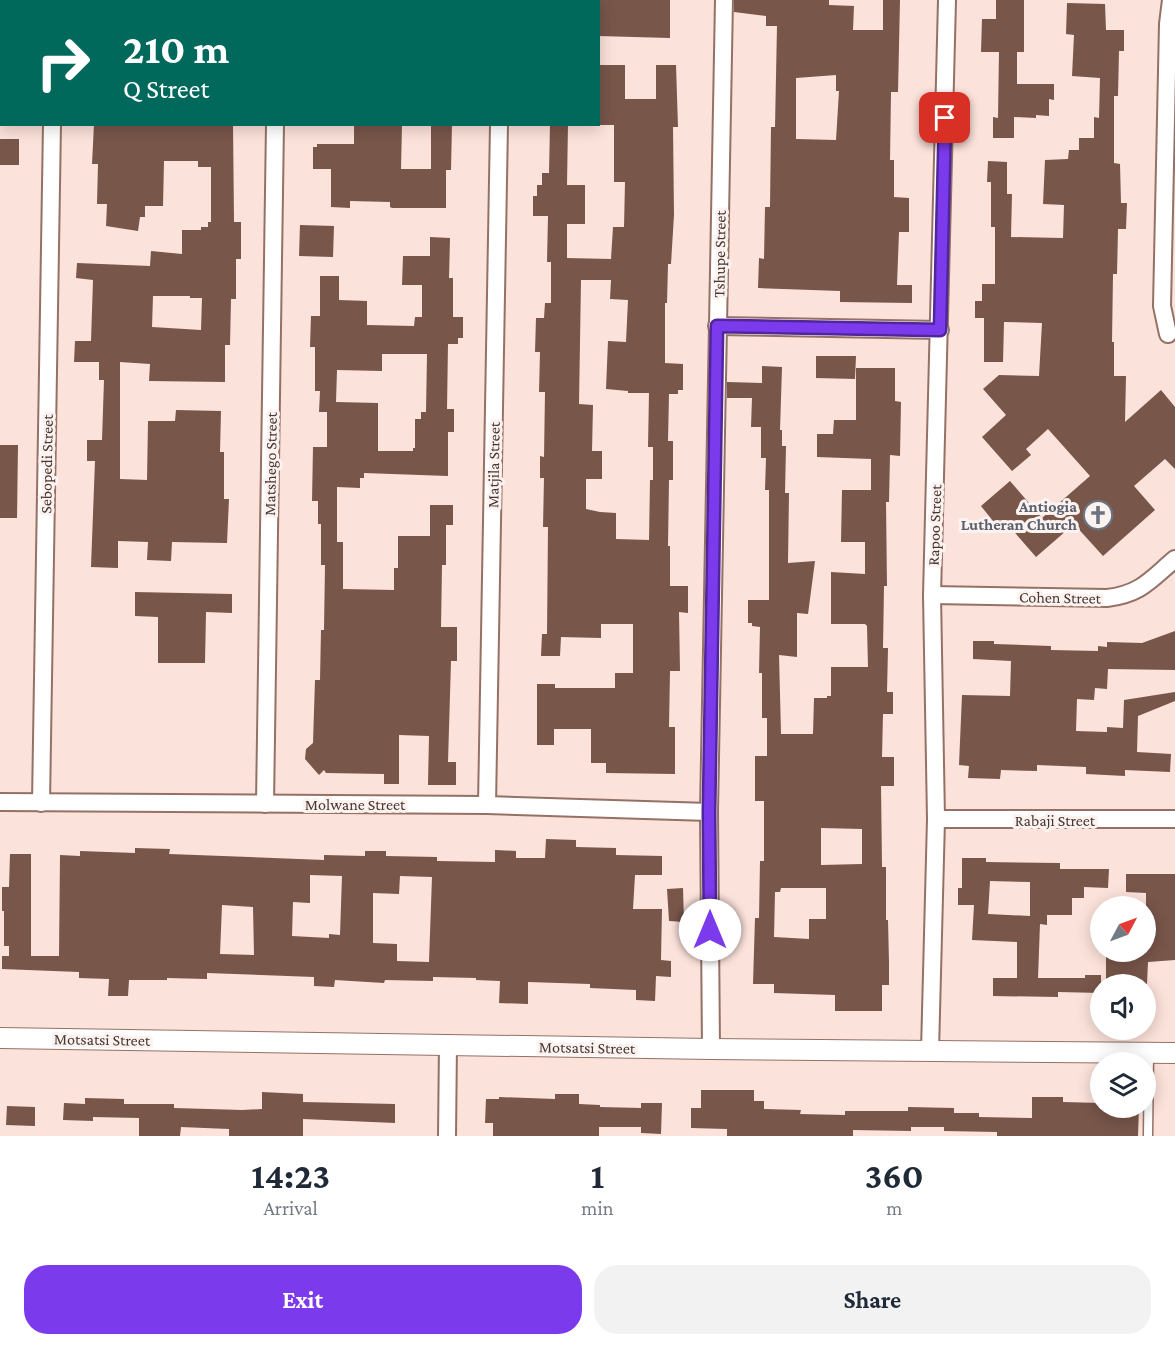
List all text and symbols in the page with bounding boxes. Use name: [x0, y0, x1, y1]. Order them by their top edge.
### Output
icon: right: [24, 24, 102, 102]
text: 210 m: [123, 25, 229, 72]
text: Q Street: [123, 74, 209, 104]
pin: [919, 92, 970, 143]
icon: arrive: [928, 101, 961, 134]
street label: Tshupe Street: [710, 209, 730, 298]
street label: Matshego Street: [261, 411, 281, 516]
street label: Sebopedi Street: [37, 414, 57, 514]
street label: Matjila Street: [484, 421, 504, 508]
street label: Rapoo Street: [925, 484, 945, 566]
place label: Antiogia Lutheran Church: [961, 498, 1077, 533]
church icon: Antiogia Lutheran Church: [1082, 499, 1114, 531]
street label: Cohen Street: [1019, 588, 1102, 607]
street label: Molwane Street: [305, 796, 406, 813]
street label: Rabaji Street: [1015, 812, 1096, 830]
north arrow: [1090, 896, 1156, 962]
map controls: [1090, 896, 1156, 1118]
position arrow: [678, 898, 742, 962]
button: sound: [1090, 974, 1156, 1040]
street label: Motsatsi Street: [54, 1030, 151, 1049]
street label: Motsatsi Street: [539, 1038, 636, 1057]
button: layers: [1090, 1052, 1156, 1118]
text: 14:23: [251, 1156, 330, 1196]
text: 1: [591, 1156, 604, 1196]
text: 360: [865, 1156, 924, 1196]
text: Arrival: [263, 1197, 318, 1219]
text: min: [581, 1197, 613, 1219]
text: m: [886, 1197, 902, 1219]
button: Exit: [24, 1265, 582, 1334]
button: Share: [594, 1265, 1151, 1334]

